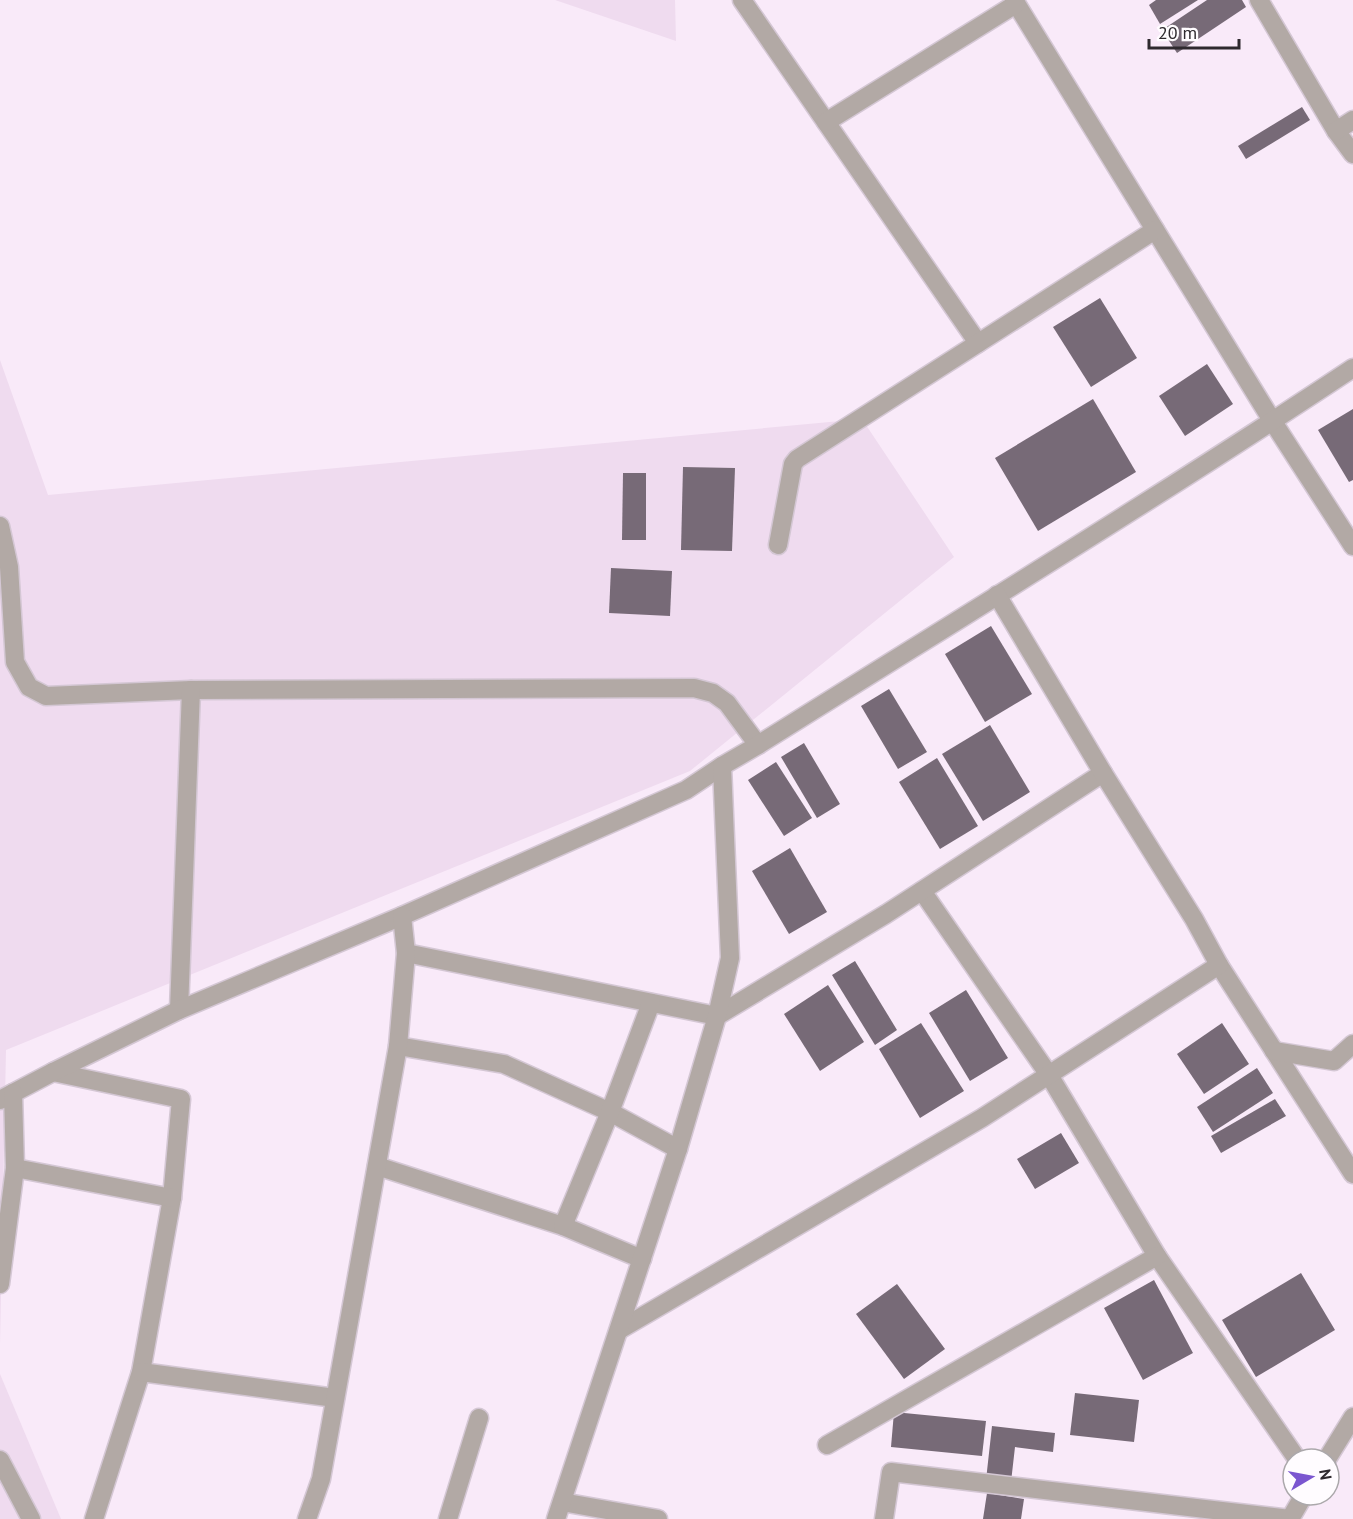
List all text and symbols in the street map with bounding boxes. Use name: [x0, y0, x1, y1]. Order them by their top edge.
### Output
scale bar: [1149, 12, 1239, 50]
text: 20 m: [1158, 21, 1197, 44]
north arrow: [1281, 1447, 1341, 1507]
text: N: [1315, 1467, 1337, 1481]

